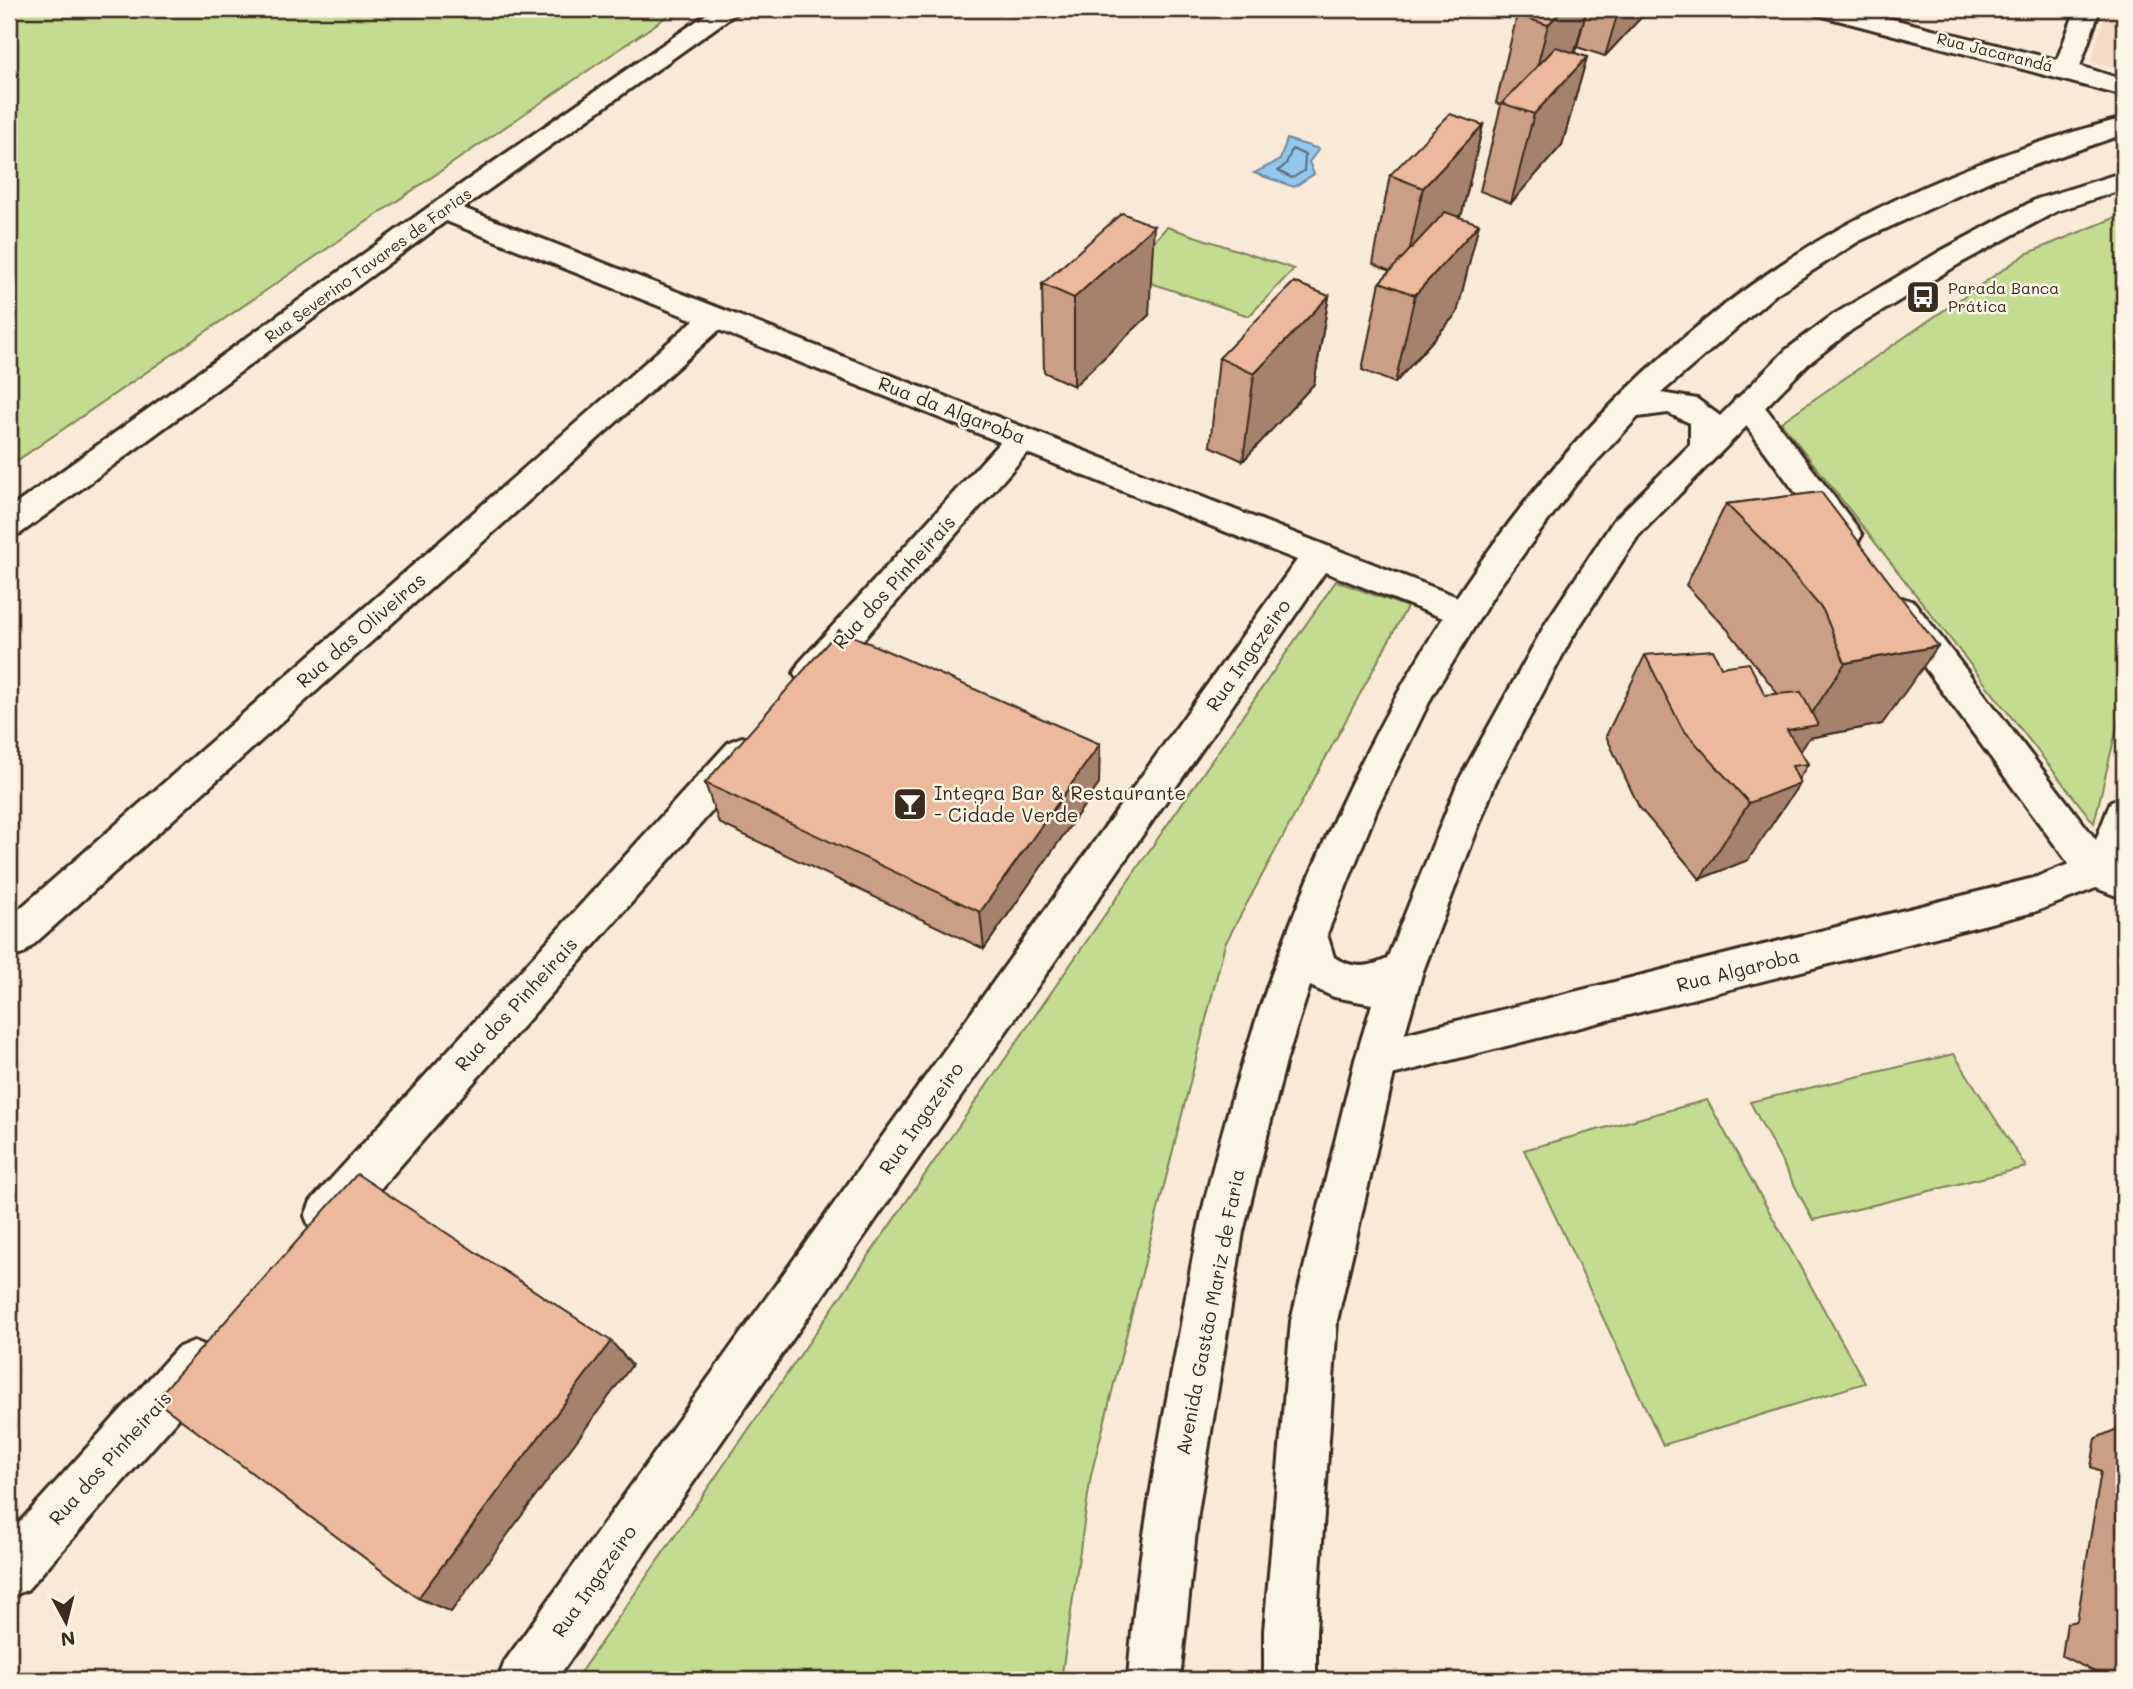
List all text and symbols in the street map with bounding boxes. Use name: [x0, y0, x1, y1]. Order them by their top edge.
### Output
street label: Rua Jacarandá: [1935, 27, 2056, 76]
street label: Rua Severino Tavares de Farias: [260, 182, 475, 347]
place label: Parada Banca Prática: [1948, 277, 2059, 316]
bus stop icon: Parada Banca Prática: [1904, 278, 1942, 316]
street label: Rua da Algaroba: [875, 370, 1029, 449]
street label: Rua dos Pinheirais: [827, 509, 960, 654]
street label: Rua das Oliveiras: [291, 567, 431, 693]
street label: Rua Ingazeiro: [1200, 594, 1295, 716]
place label: Integra Bar & Restaurante - Cidade Verde: [934, 780, 1186, 827]
bar icon: Integra Bar & Restaurante - Cidade Verde: [891, 785, 929, 823]
street label: Rua dos Pinheirais: [449, 931, 582, 1076]
street label: Rua Algaroba: [1674, 942, 1802, 997]
street label: Rua Ingazeiro: [873, 1057, 968, 1179]
street label: Avenida Gastão Mariz de Faria: [1170, 1167, 1250, 1457]
street label: Rua dos Pinheirais: [43, 1385, 176, 1530]
street label: Rua Ingazeiro: [546, 1520, 641, 1642]
north arrow: [32, 1588, 102, 1658]
text: N: [59, 1626, 77, 1653]

